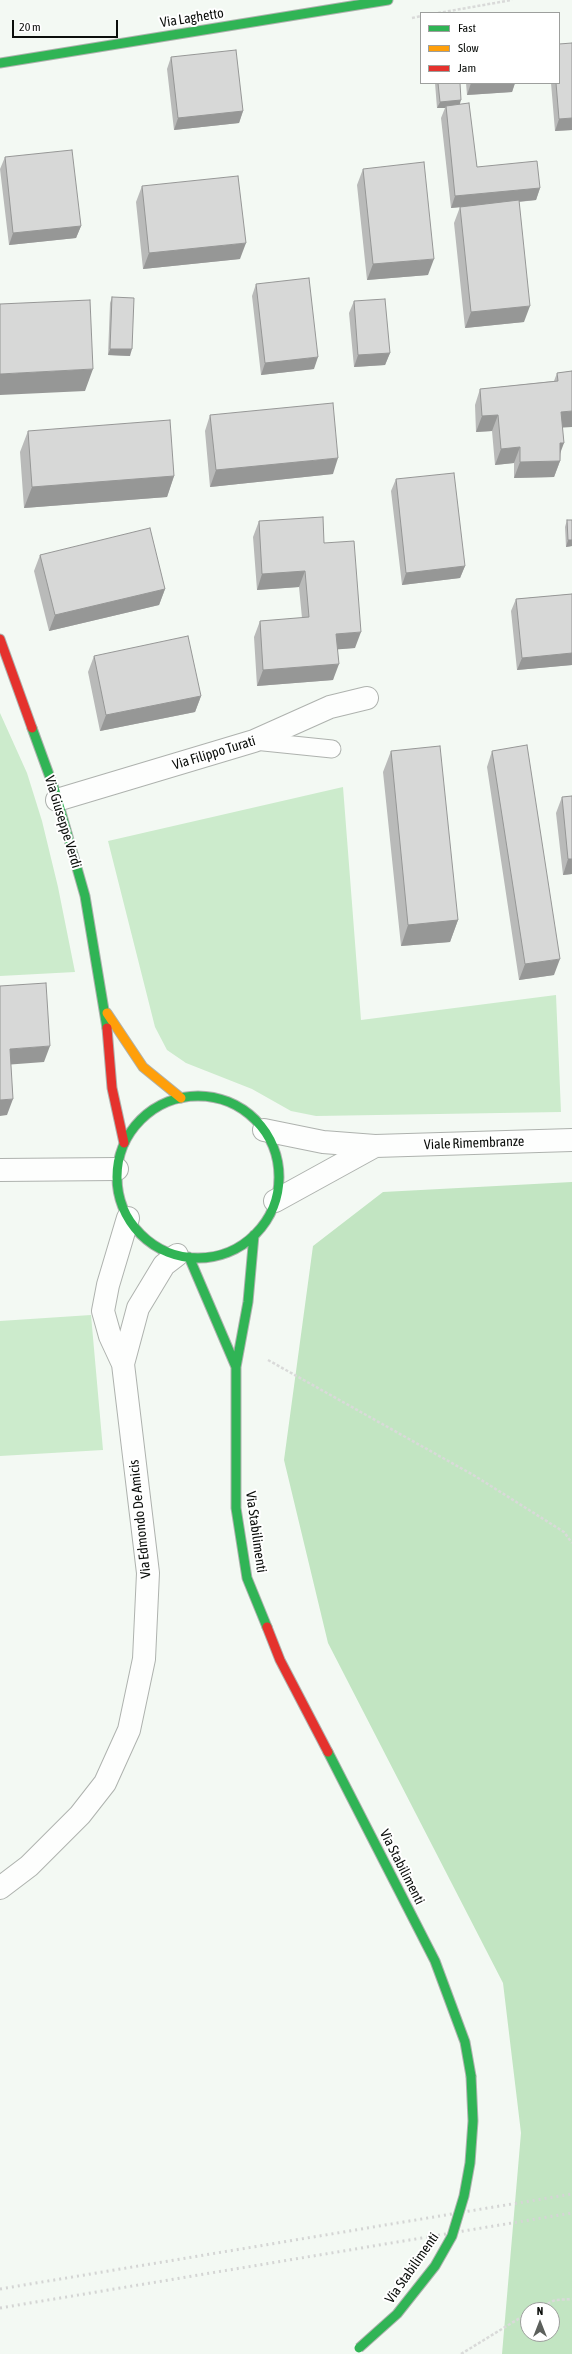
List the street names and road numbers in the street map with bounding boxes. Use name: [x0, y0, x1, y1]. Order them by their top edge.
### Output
street label: Via Laghetto: [159, 5, 225, 31]
street label: Via Filippo Turati: [170, 732, 258, 774]
street label: Via Giuseppe Verdi: [41, 774, 85, 870]
street label: Viale Rimembranze: [424, 1133, 524, 1153]
street label: Via Edmondo De Amicis: [125, 1459, 155, 1579]
street label: Via Stabilimenti: [242, 1490, 270, 1574]
street label: Via Stabilimenti: [376, 1827, 428, 1907]
street label: Via Stabilimenti: [382, 2230, 442, 2306]

